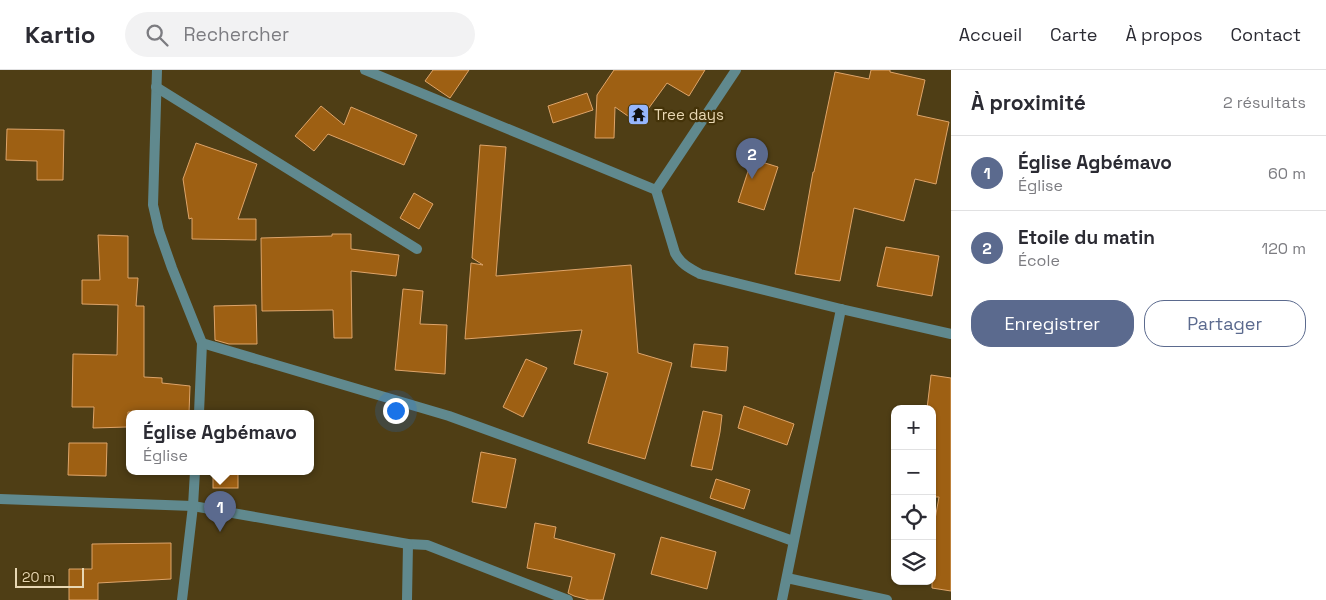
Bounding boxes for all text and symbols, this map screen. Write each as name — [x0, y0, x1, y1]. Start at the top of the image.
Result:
search box — [125, 12, 475, 57]
text: Kartio — [25, 19, 95, 50]
icon: search — [143, 21, 171, 49]
text: Rechercher — [183, 22, 289, 47]
text: Accueil — [959, 23, 1022, 46]
text: Carte — [1050, 23, 1097, 46]
text: À propos — [1125, 23, 1203, 46]
text: Contact — [1231, 23, 1301, 46]
text: À proximité — [971, 89, 1086, 116]
text: 2 résultats — [1223, 92, 1306, 113]
temple icon: Tree days — [626, 103, 650, 127]
place label: Tree days — [654, 105, 724, 124]
pin: 2 — [736, 138, 768, 179]
text: Église Agbémavo — [1018, 150, 1172, 175]
text: 1 — [983, 163, 991, 184]
text: 60 m — [1268, 163, 1306, 184]
text: Église — [1018, 175, 1063, 196]
text: Etoile du matin — [1018, 225, 1155, 250]
text: 2 — [982, 238, 992, 259]
text: 120 m — [1262, 238, 1306, 259]
text: École — [1018, 250, 1060, 271]
button: Enregistrer — [971, 300, 1134, 347]
button: Partager — [1144, 300, 1306, 347]
your location — [383, 398, 409, 424]
map controls — [891, 405, 936, 585]
button: + — [891, 405, 936, 450]
popup — [126, 410, 314, 475]
text: Église Agbémavo — [143, 420, 297, 445]
text: Église — [143, 445, 188, 466]
button: − — [891, 450, 936, 495]
pin: 1 — [204, 491, 236, 532]
button: locate — [891, 495, 936, 540]
button: layers — [891, 540, 936, 585]
scale bar — [15, 565, 84, 588]
text: 20 m — [22, 568, 55, 586]

